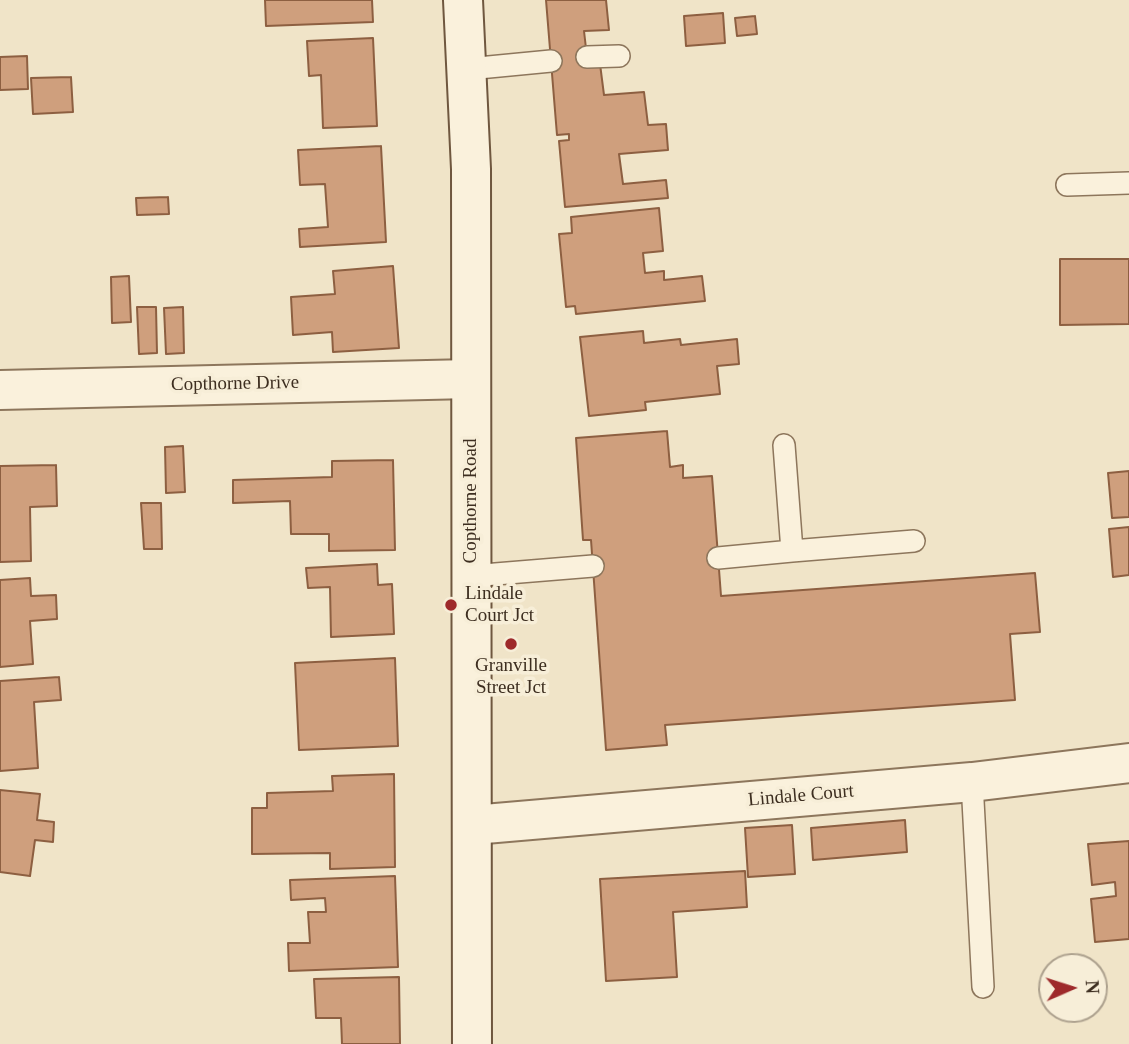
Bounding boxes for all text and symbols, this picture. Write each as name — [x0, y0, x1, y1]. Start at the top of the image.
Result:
street label: Copthorne Drive — [171, 371, 299, 397]
street label: Copthorne Road — [460, 438, 482, 564]
place label: Lindale Court Jct — [465, 583, 534, 627]
marker: Lindale Court Jct — [443, 597, 459, 613]
marker: Granville Street Jct — [503, 636, 519, 652]
place label: Granville Street Jct — [475, 655, 547, 699]
street label: Lindale Court — [747, 780, 855, 812]
north arrow — [1038, 953, 1108, 1023]
text: N — [1082, 980, 1103, 994]

